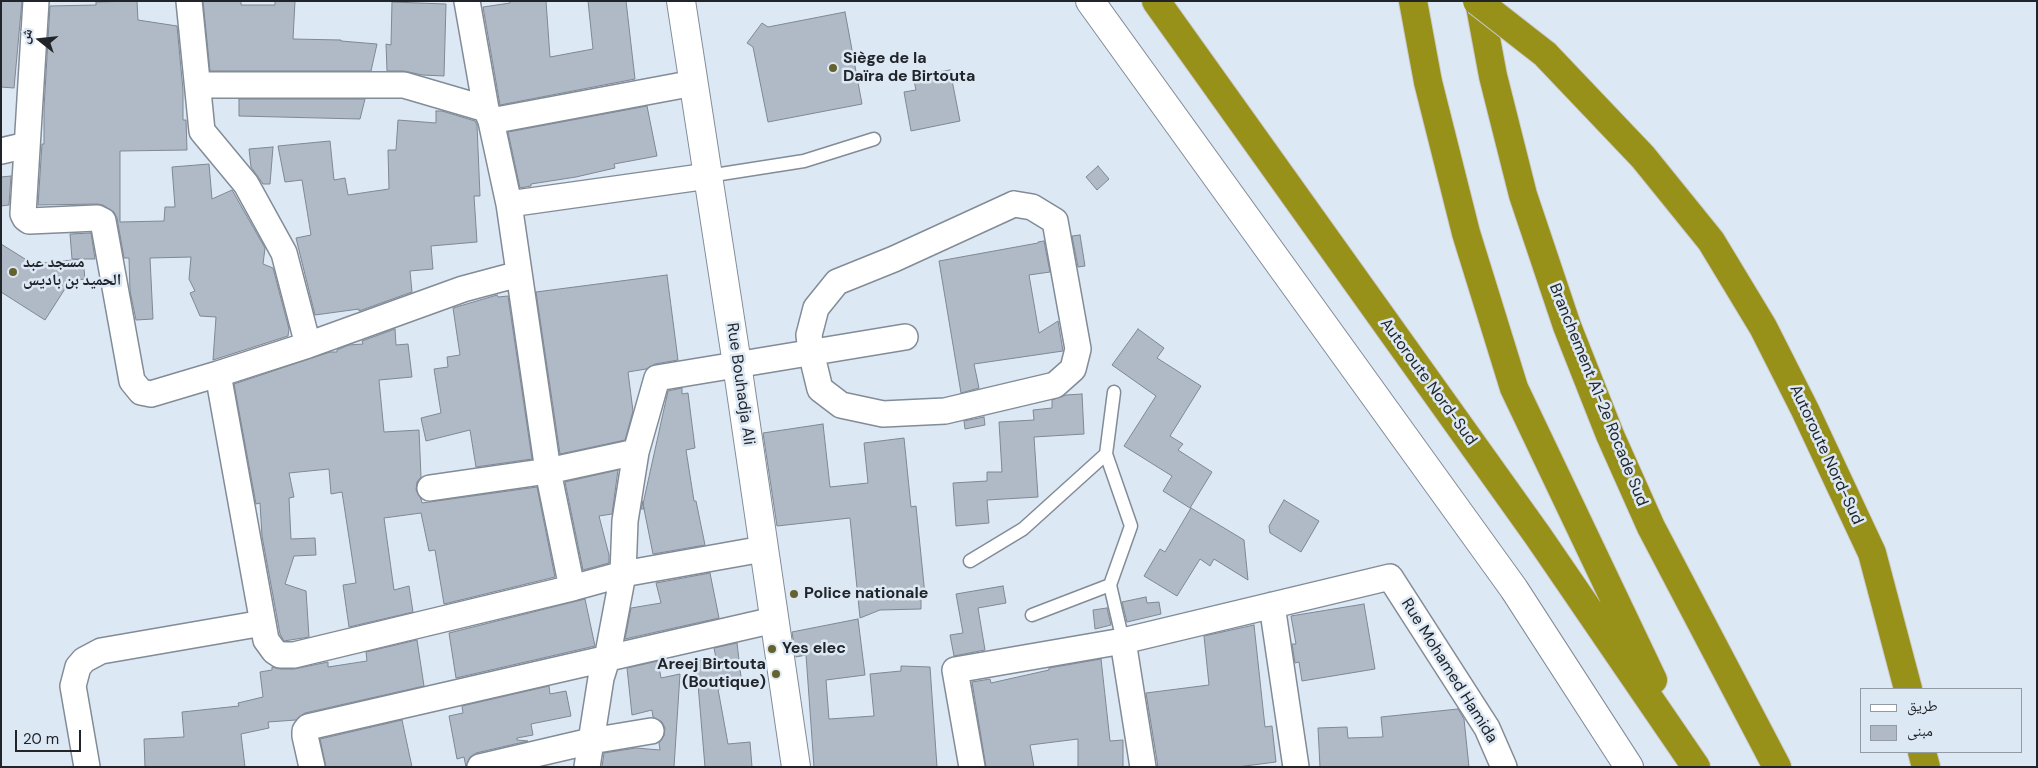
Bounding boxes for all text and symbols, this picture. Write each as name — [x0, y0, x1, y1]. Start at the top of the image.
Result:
north arrow — [15, 15, 65, 65]
text: ش — [15, 26, 36, 45]
place label: Siège de la Daïra de Birtouta — [843, 49, 975, 87]
marker: Siège de la Daïra de Birtouta — [827, 62, 839, 74]
place label: مسجد عبد الحميد بن باديس — [23, 253, 121, 291]
marker: مسجد عبد الحميد بن باديس — [7, 266, 19, 278]
street label: Branchement A1-2e Rocade Sud — [1544, 281, 1652, 509]
street label: Autoroute Nord-Sud — [1376, 315, 1480, 449]
street label: Rue Bouhadja Ali — [722, 322, 758, 446]
street label: Autoroute Nord-Sud — [1785, 382, 1867, 528]
place label: Police nationale — [804, 584, 928, 604]
marker: Police nationale — [788, 588, 800, 600]
street label: Rue Mohamed Hamida — [1397, 595, 1501, 747]
place label: Yes elec — [782, 639, 846, 659]
marker: Yes elec — [766, 643, 778, 655]
place label: Areej Birtouta (Boutique) — [657, 655, 766, 693]
marker: Areej Birtouta (Boutique) — [770, 668, 782, 680]
legend — [1860, 688, 2023, 753]
text: طريق — [1907, 696, 1938, 716]
scale bar — [18, 720, 84, 752]
text: مبنى — [1907, 721, 1933, 741]
text: 20 m — [23, 729, 59, 749]

